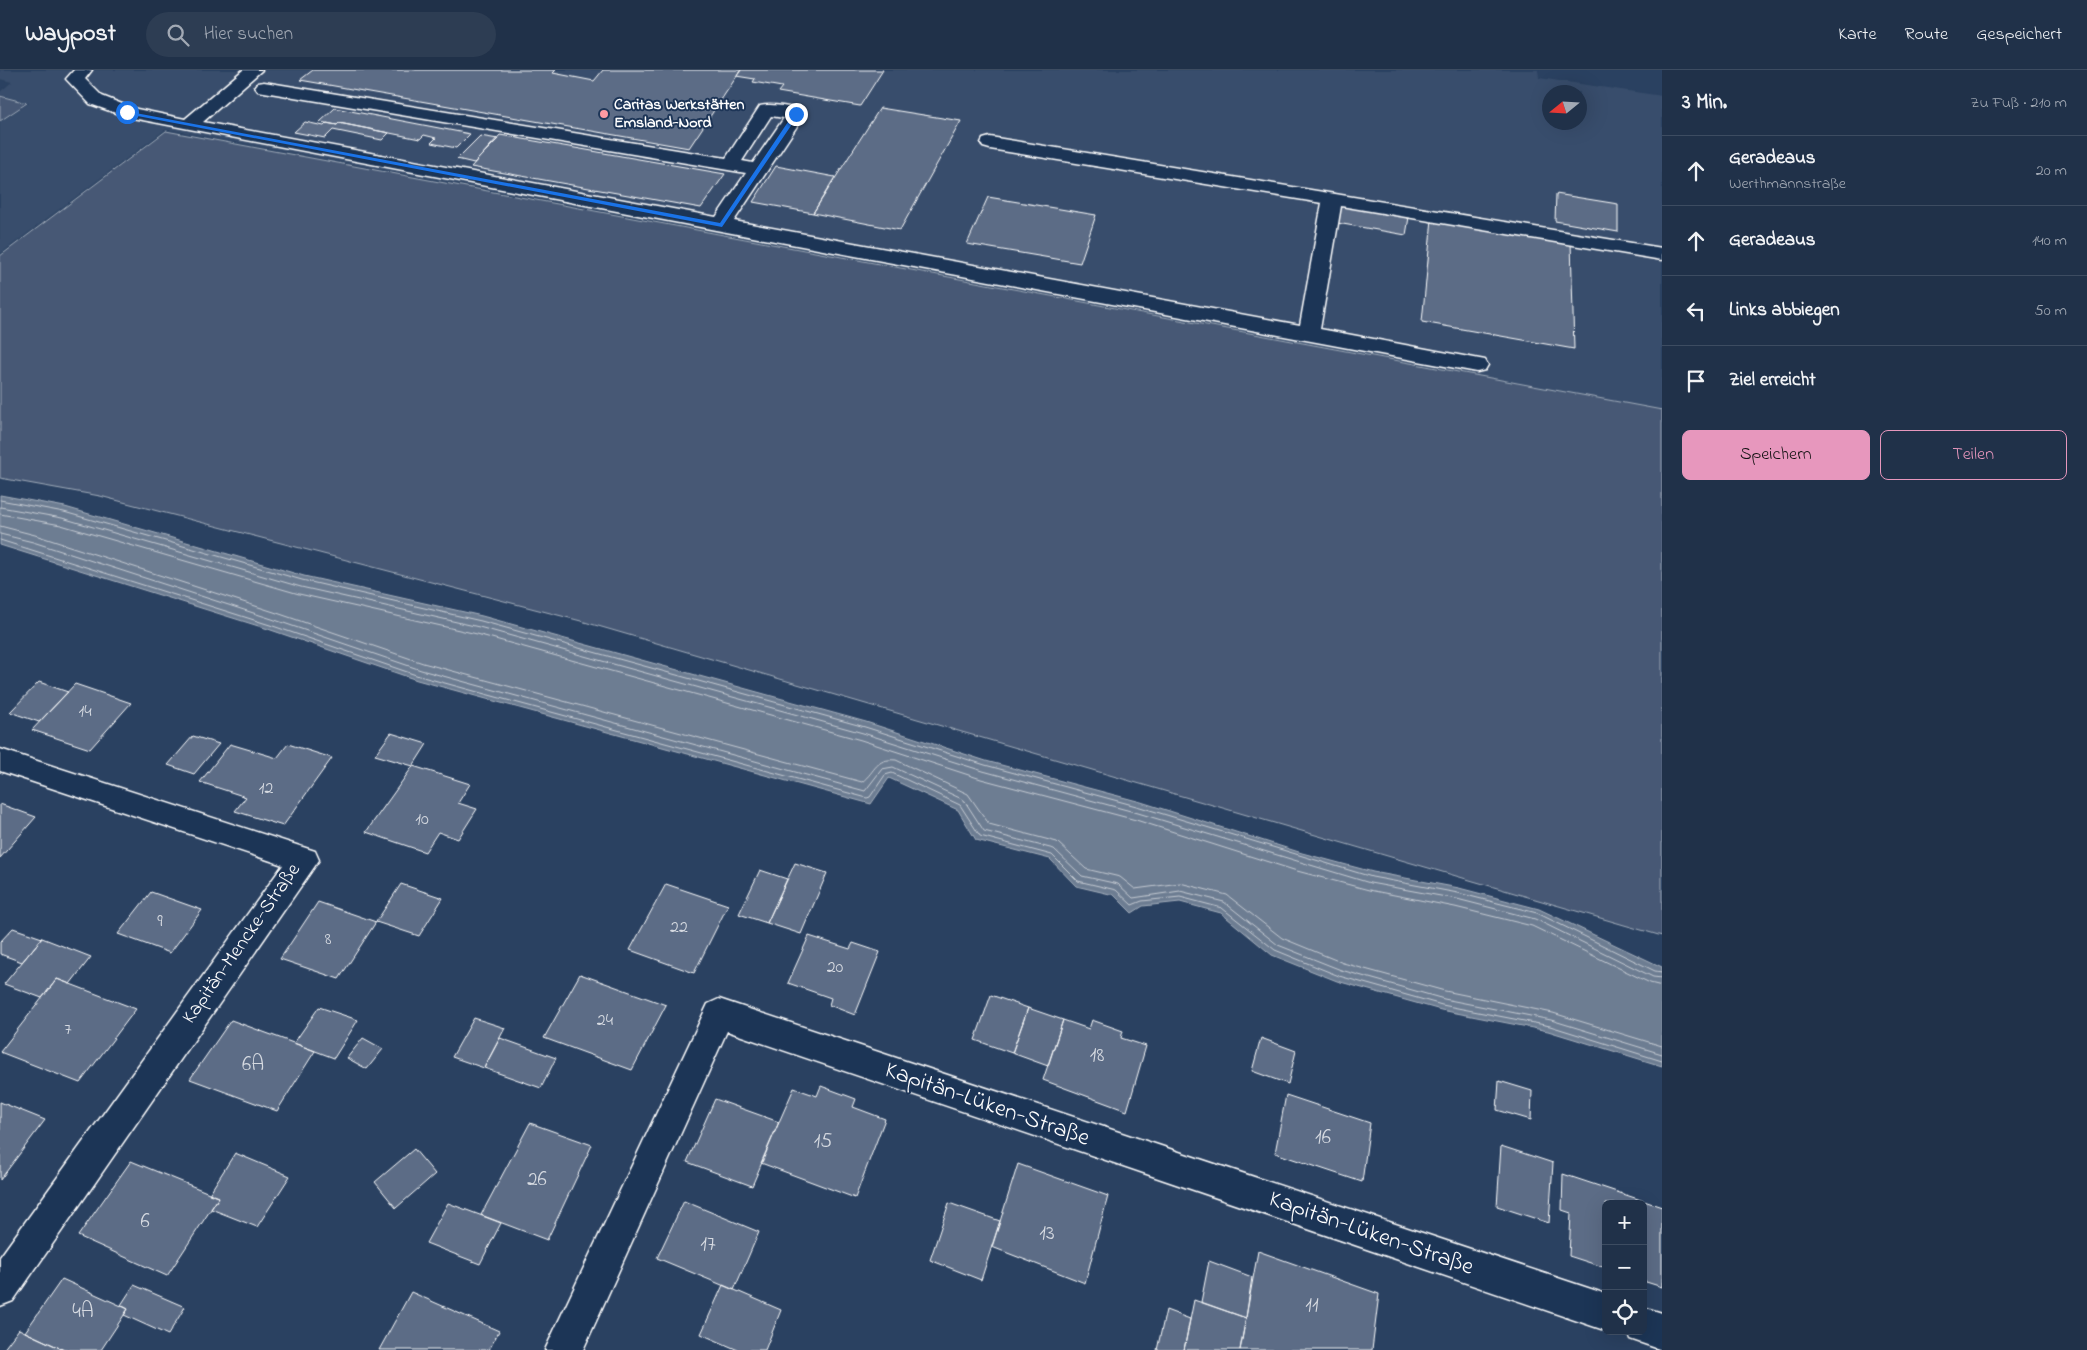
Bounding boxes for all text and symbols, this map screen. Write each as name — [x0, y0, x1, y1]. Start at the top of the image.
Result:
search box — [146, 12, 496, 57]
text: Waypost — [25, 17, 116, 52]
icon: search — [164, 21, 192, 49]
text: Hier suchen — [204, 21, 293, 48]
text: Karte — [1838, 22, 1876, 48]
text: Route — [1904, 22, 1948, 48]
text: Gespeichert — [1976, 22, 2062, 48]
north arrow — [1542, 85, 1587, 130]
text: 3 Min. — [1682, 88, 1727, 118]
text: Zu Fuß · 210 m — [1970, 91, 2067, 115]
place label: Caritas Werkstätten Emsland-Nord — [614, 93, 744, 135]
route start — [116, 101, 139, 124]
route end — [785, 103, 808, 126]
marker: Caritas Werkstätten Emsland-Nord — [598, 108, 610, 120]
text: Geradeaus — [1729, 145, 1816, 172]
icon: ahead — [1682, 157, 1710, 185]
text: 20 m — [2036, 159, 2067, 183]
text: Werthmannstraße — [1729, 172, 1846, 196]
icon: ahead — [1682, 227, 1710, 255]
text: Geradeaus — [1729, 227, 1816, 254]
text: 140 m — [2032, 229, 2067, 253]
icon: left — [1682, 297, 1710, 325]
text: Links abbiegen — [1729, 297, 1840, 324]
text: 50 m — [2035, 299, 2067, 323]
icon: arrive — [1682, 367, 1710, 395]
text: Ziel erreicht — [1729, 367, 1816, 394]
button: Speichern — [1682, 430, 1870, 480]
button: Teilen — [1880, 430, 2067, 480]
house number: 14 — [78, 699, 92, 725]
house number: 12 — [259, 776, 273, 802]
house number: 10 — [415, 807, 429, 833]
street label: Kapitän-Mencke-Straße — [176, 858, 308, 1030]
house number: 9 — [157, 909, 163, 935]
house number: 22 — [670, 915, 688, 941]
house number: 8 — [325, 927, 332, 953]
house number: 20 — [827, 955, 844, 981]
house number: 24 — [597, 1008, 614, 1034]
house number: 7 — [64, 1017, 72, 1043]
house number: 18 — [1090, 1041, 1104, 1071]
house number: 6A — [242, 1050, 264, 1080]
street label: Kapitän-Lüken-Straße — [880, 1053, 1094, 1157]
house number: 16 — [1315, 1123, 1331, 1153]
house number: 15 — [814, 1127, 832, 1157]
house number: 26 — [527, 1165, 547, 1195]
street label: Kapitän-Lüken-Straße — [1264, 1182, 1478, 1286]
map controls — [1602, 1200, 1647, 1335]
button: + — [1602, 1200, 1647, 1245]
house number: 6 — [140, 1207, 150, 1237]
house number: 13 — [1039, 1219, 1055, 1249]
house number: 17 — [700, 1230, 716, 1260]
button: − — [1602, 1245, 1647, 1290]
button: locate — [1602, 1290, 1647, 1335]
house number: 11 — [1305, 1291, 1319, 1321]
house number: 4A — [72, 1297, 94, 1327]

